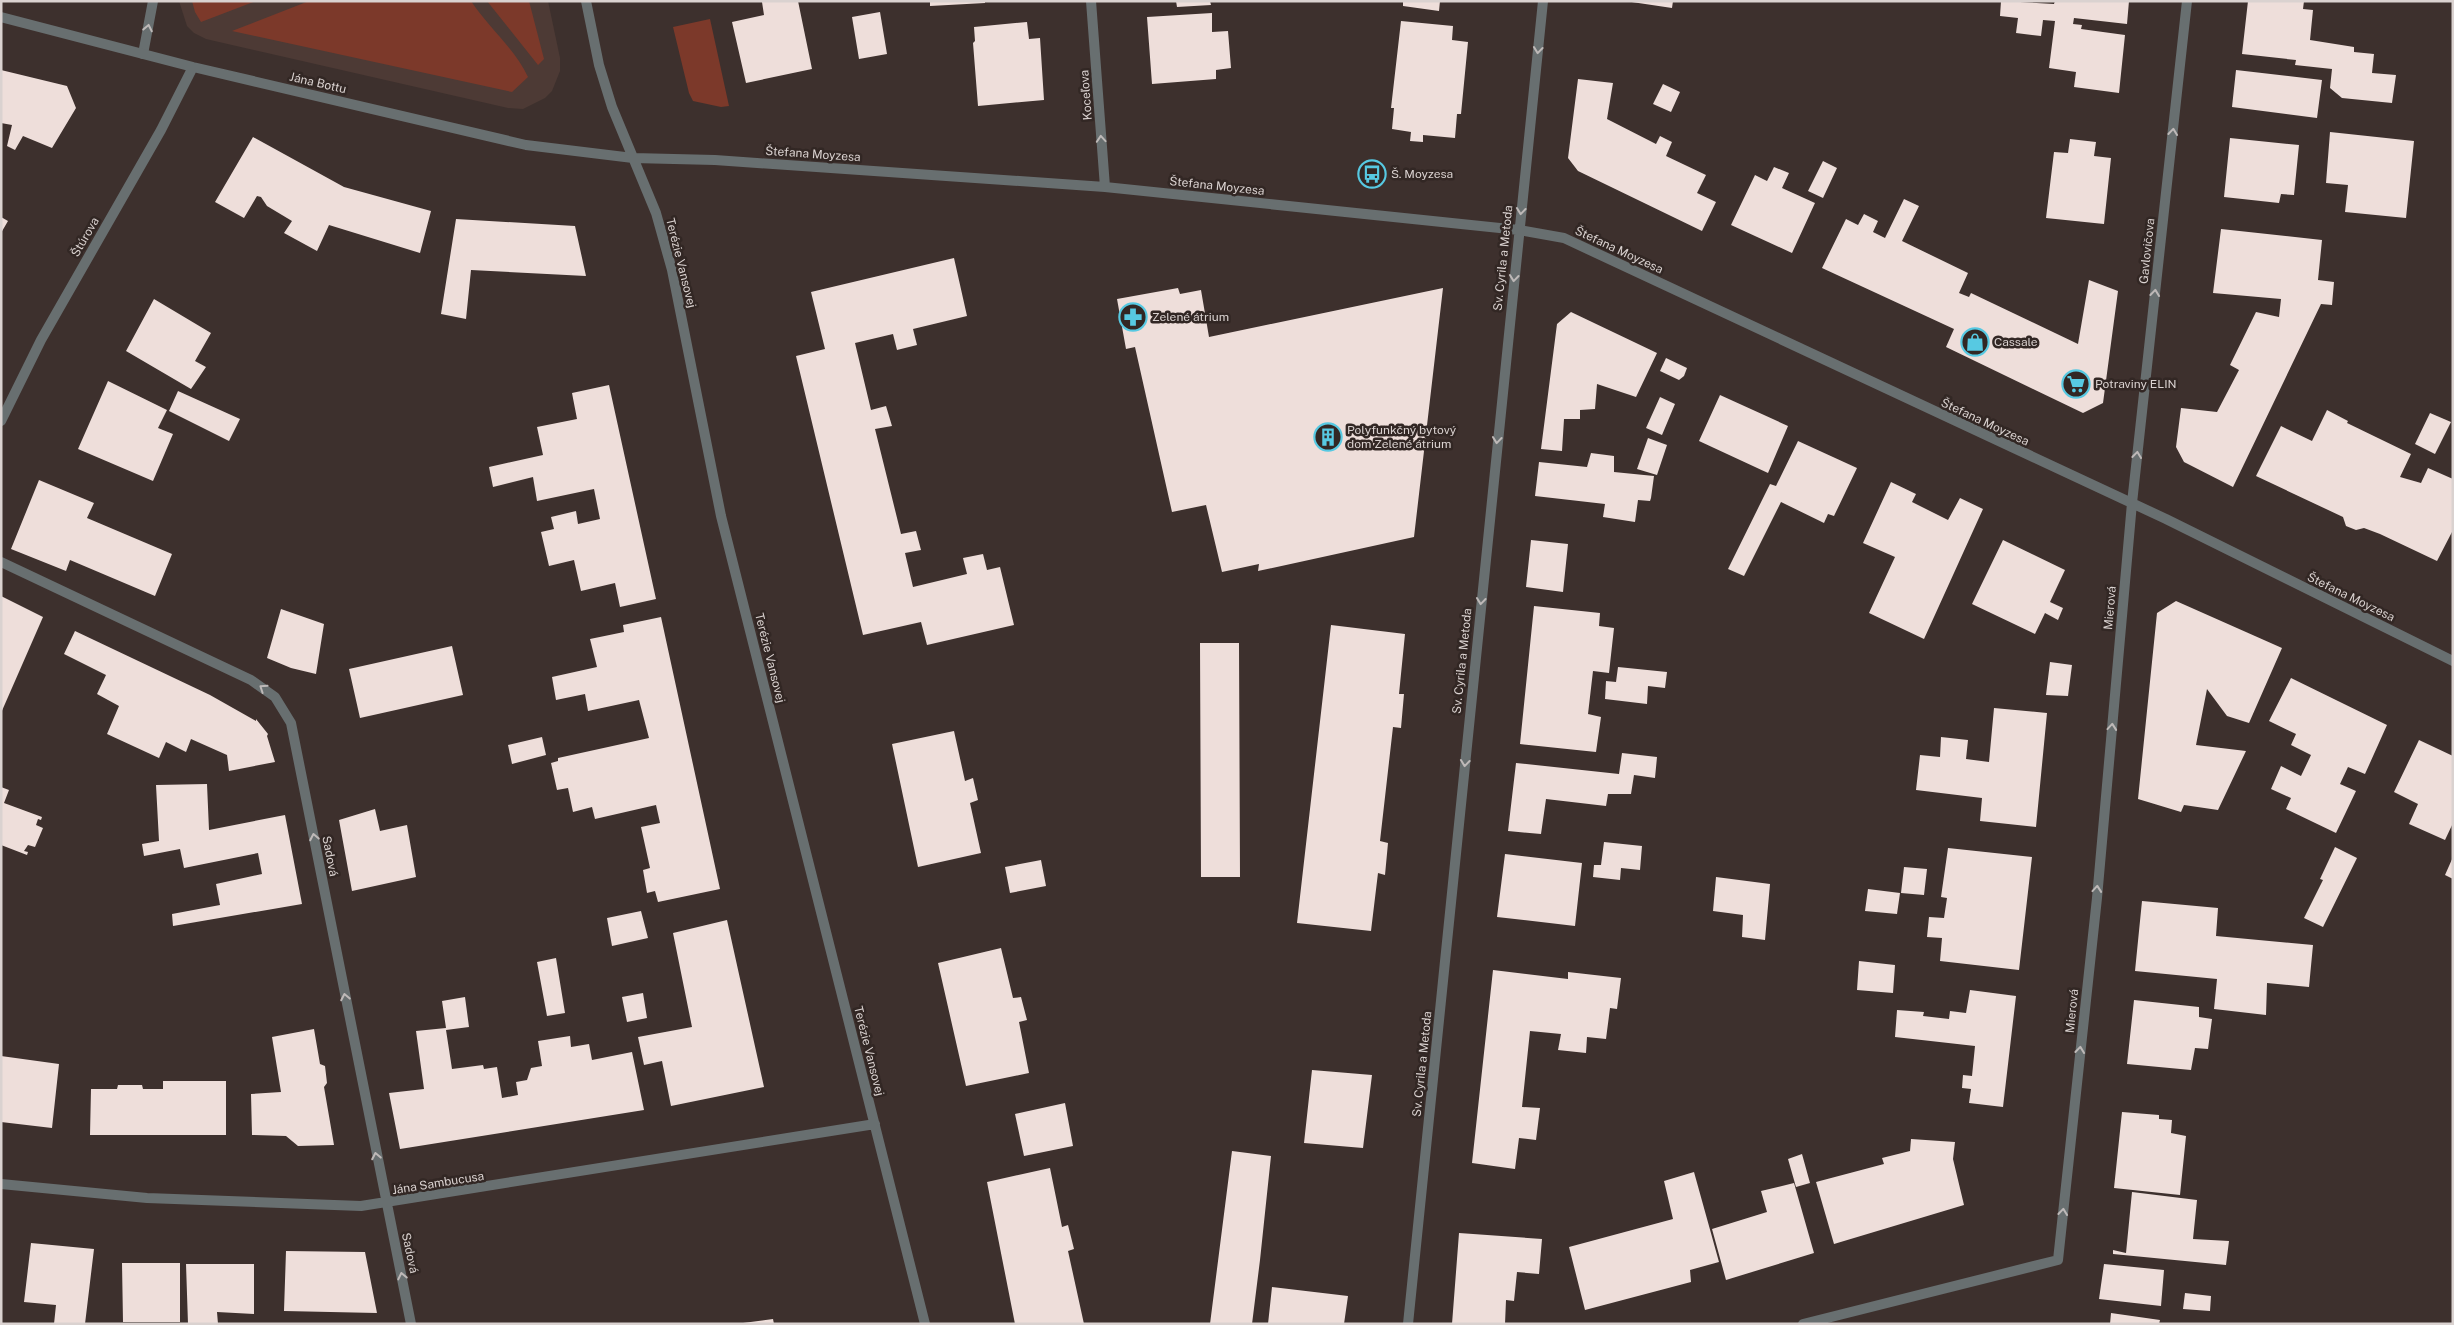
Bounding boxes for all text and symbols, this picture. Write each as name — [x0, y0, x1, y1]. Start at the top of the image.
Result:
one-way arrow — [142, 23, 153, 32]
one-way arrow — [1533, 46, 1544, 54]
street label: Koceľova — [1077, 69, 1095, 121]
street label: Jána Bottu — [288, 70, 348, 96]
one-way arrow — [2167, 127, 2178, 135]
one-way arrow — [1096, 134, 1107, 142]
street label: Štefana Moyzesa — [765, 144, 861, 164]
bus stop icon: Š. Moyzesa — [1357, 159, 1387, 189]
place label: Š. Moyzesa — [1391, 167, 1453, 181]
street label: Štefana Moyzesa — [1169, 174, 1265, 198]
street label: Sv. Cyrila a Metoda — [1490, 204, 1516, 312]
one-way arrow — [1516, 208, 1527, 216]
street label: Štúrova — [68, 215, 102, 259]
street label: Terézie Vansovej — [663, 217, 699, 309]
street label: Gavlovičova — [2137, 217, 2157, 285]
street label: Štefana Moyzesa — [1573, 223, 1665, 277]
one-way arrow — [1509, 274, 1520, 282]
one-way arrow — [2149, 289, 2160, 297]
pharmacy icon: Zelené átrium — [1118, 302, 1148, 332]
place label: Zelené átrium — [1152, 310, 1229, 324]
shop icon: Cassale — [1960, 327, 1990, 357]
place label: Cassale — [1994, 335, 2038, 349]
supermarket icon: Potraviny ELIN — [2061, 369, 2091, 399]
place label: Potraviny ELIN — [2095, 377, 2177, 391]
street label: Štefana Moyzesa — [1939, 395, 2031, 449]
building icon: Polyfunkčný bytový dom Zelené átrium — [1313, 422, 1343, 452]
place label: Polyfunkčný bytový dom Zelené átrium — [1347, 423, 1457, 451]
one-way arrow — [1492, 436, 1503, 444]
one-way arrow — [2131, 450, 2142, 458]
street label: Štefana Moyzesa — [2305, 570, 2397, 624]
street label: Mierová — [2101, 585, 2119, 631]
one-way arrow — [1476, 598, 1487, 606]
street label: Sv. Cyrila a Metoda — [1449, 607, 1475, 715]
street label: Terézie Vansovej — [752, 612, 788, 704]
one-way arrow — [259, 685, 268, 694]
one-way arrow — [2106, 722, 2117, 730]
one-way arrow — [1459, 759, 1470, 767]
one-way arrow — [309, 833, 319, 842]
street label: Sadová — [319, 835, 341, 877]
one-way arrow — [2092, 884, 2103, 892]
street label: Mierová — [2063, 988, 2081, 1034]
one-way arrow — [340, 992, 351, 1001]
street label: Terézie Vansovej — [851, 1005, 887, 1097]
street label: Sv. Cyrila a Metoda — [1409, 1010, 1435, 1118]
one-way arrow — [2074, 1046, 2085, 1054]
one-way arrow — [371, 1152, 382, 1160]
street label: Jána Sambucusa — [391, 1169, 485, 1197]
one-way arrow — [2057, 1207, 2068, 1215]
street label: Sadová — [399, 1231, 421, 1275]
one-way arrow — [398, 1271, 408, 1280]

